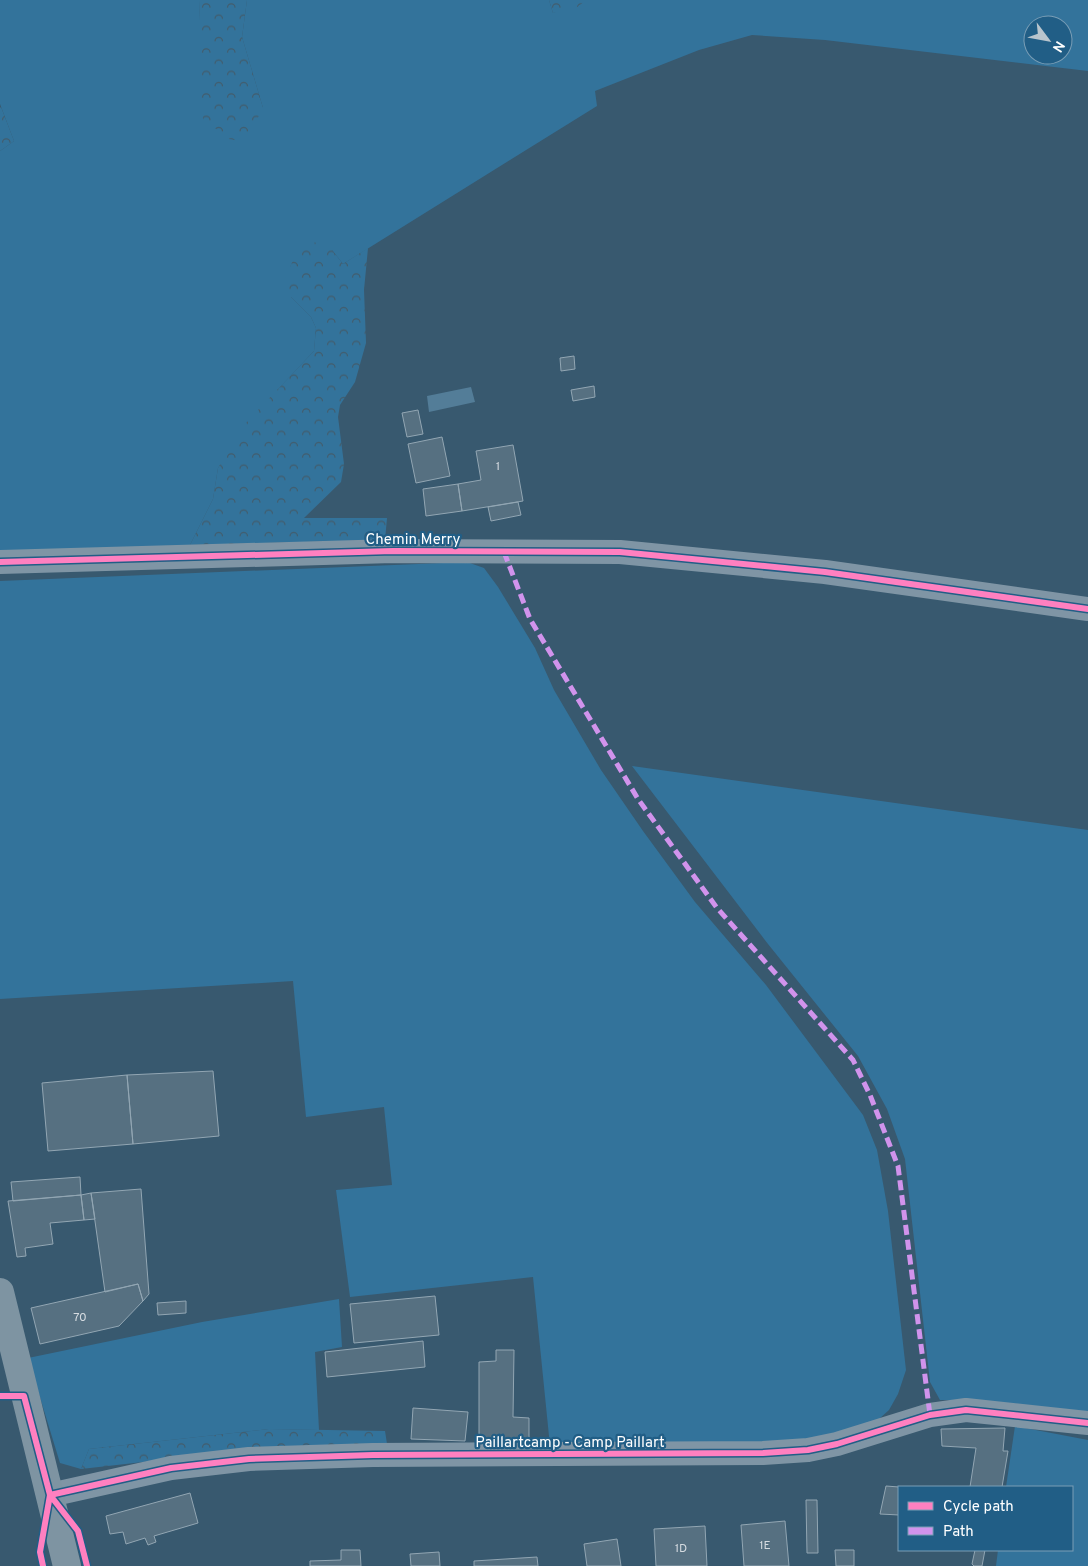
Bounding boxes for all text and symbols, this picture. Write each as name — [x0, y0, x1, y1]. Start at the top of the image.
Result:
north arrow — [1023, 15, 1073, 65]
text: N — [1048, 37, 1068, 55]
house number: 1 — [496, 459, 500, 475]
street label: Chemin Merry — [365, 531, 461, 550]
house number: 70 — [73, 1310, 87, 1326]
street label: Paillartcamp - Camp Paillart — [475, 1434, 665, 1453]
legend — [898, 1486, 1073, 1551]
text: Cycle path — [943, 1498, 1014, 1517]
text: Path — [943, 1523, 974, 1542]
house number: 1E — [759, 1538, 771, 1554]
house number: 1D — [675, 1541, 687, 1557]

